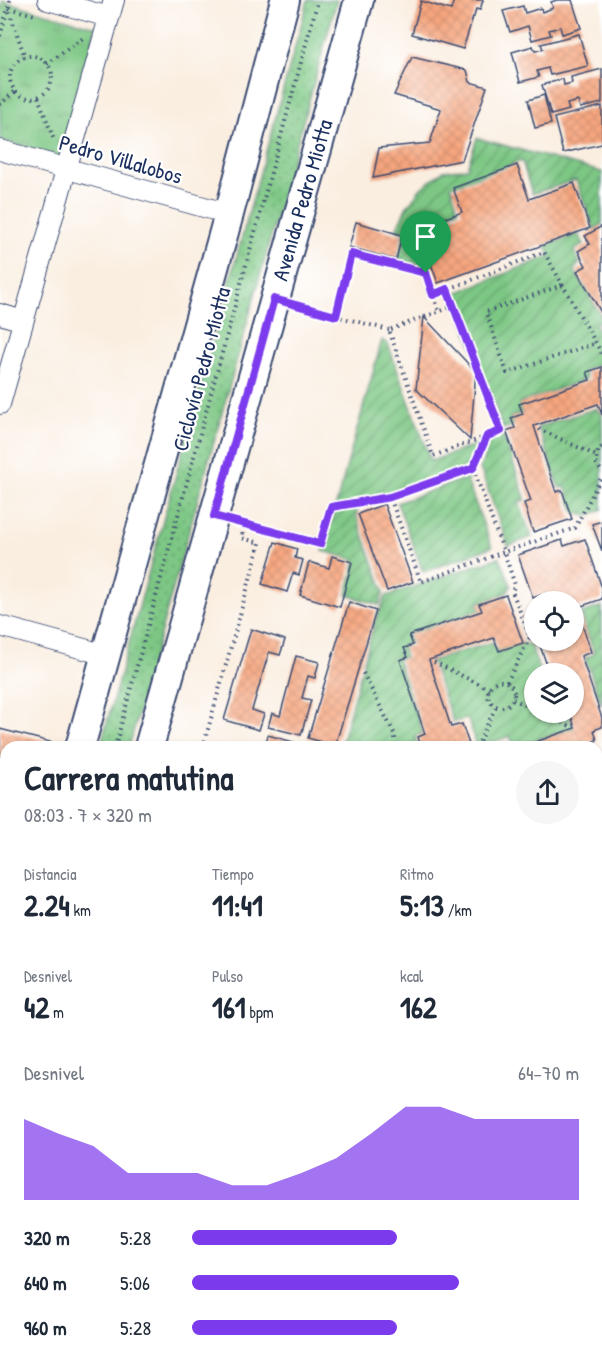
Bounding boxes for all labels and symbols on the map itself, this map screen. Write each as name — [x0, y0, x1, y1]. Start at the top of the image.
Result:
street label: Avenida Pedro Miotta — [265, 116, 339, 284]
street label: Pedro Villalobos — [56, 127, 186, 191]
pin — [400, 211, 451, 273]
street label: Ciclovía Pedro Miotta — [165, 283, 237, 454]

